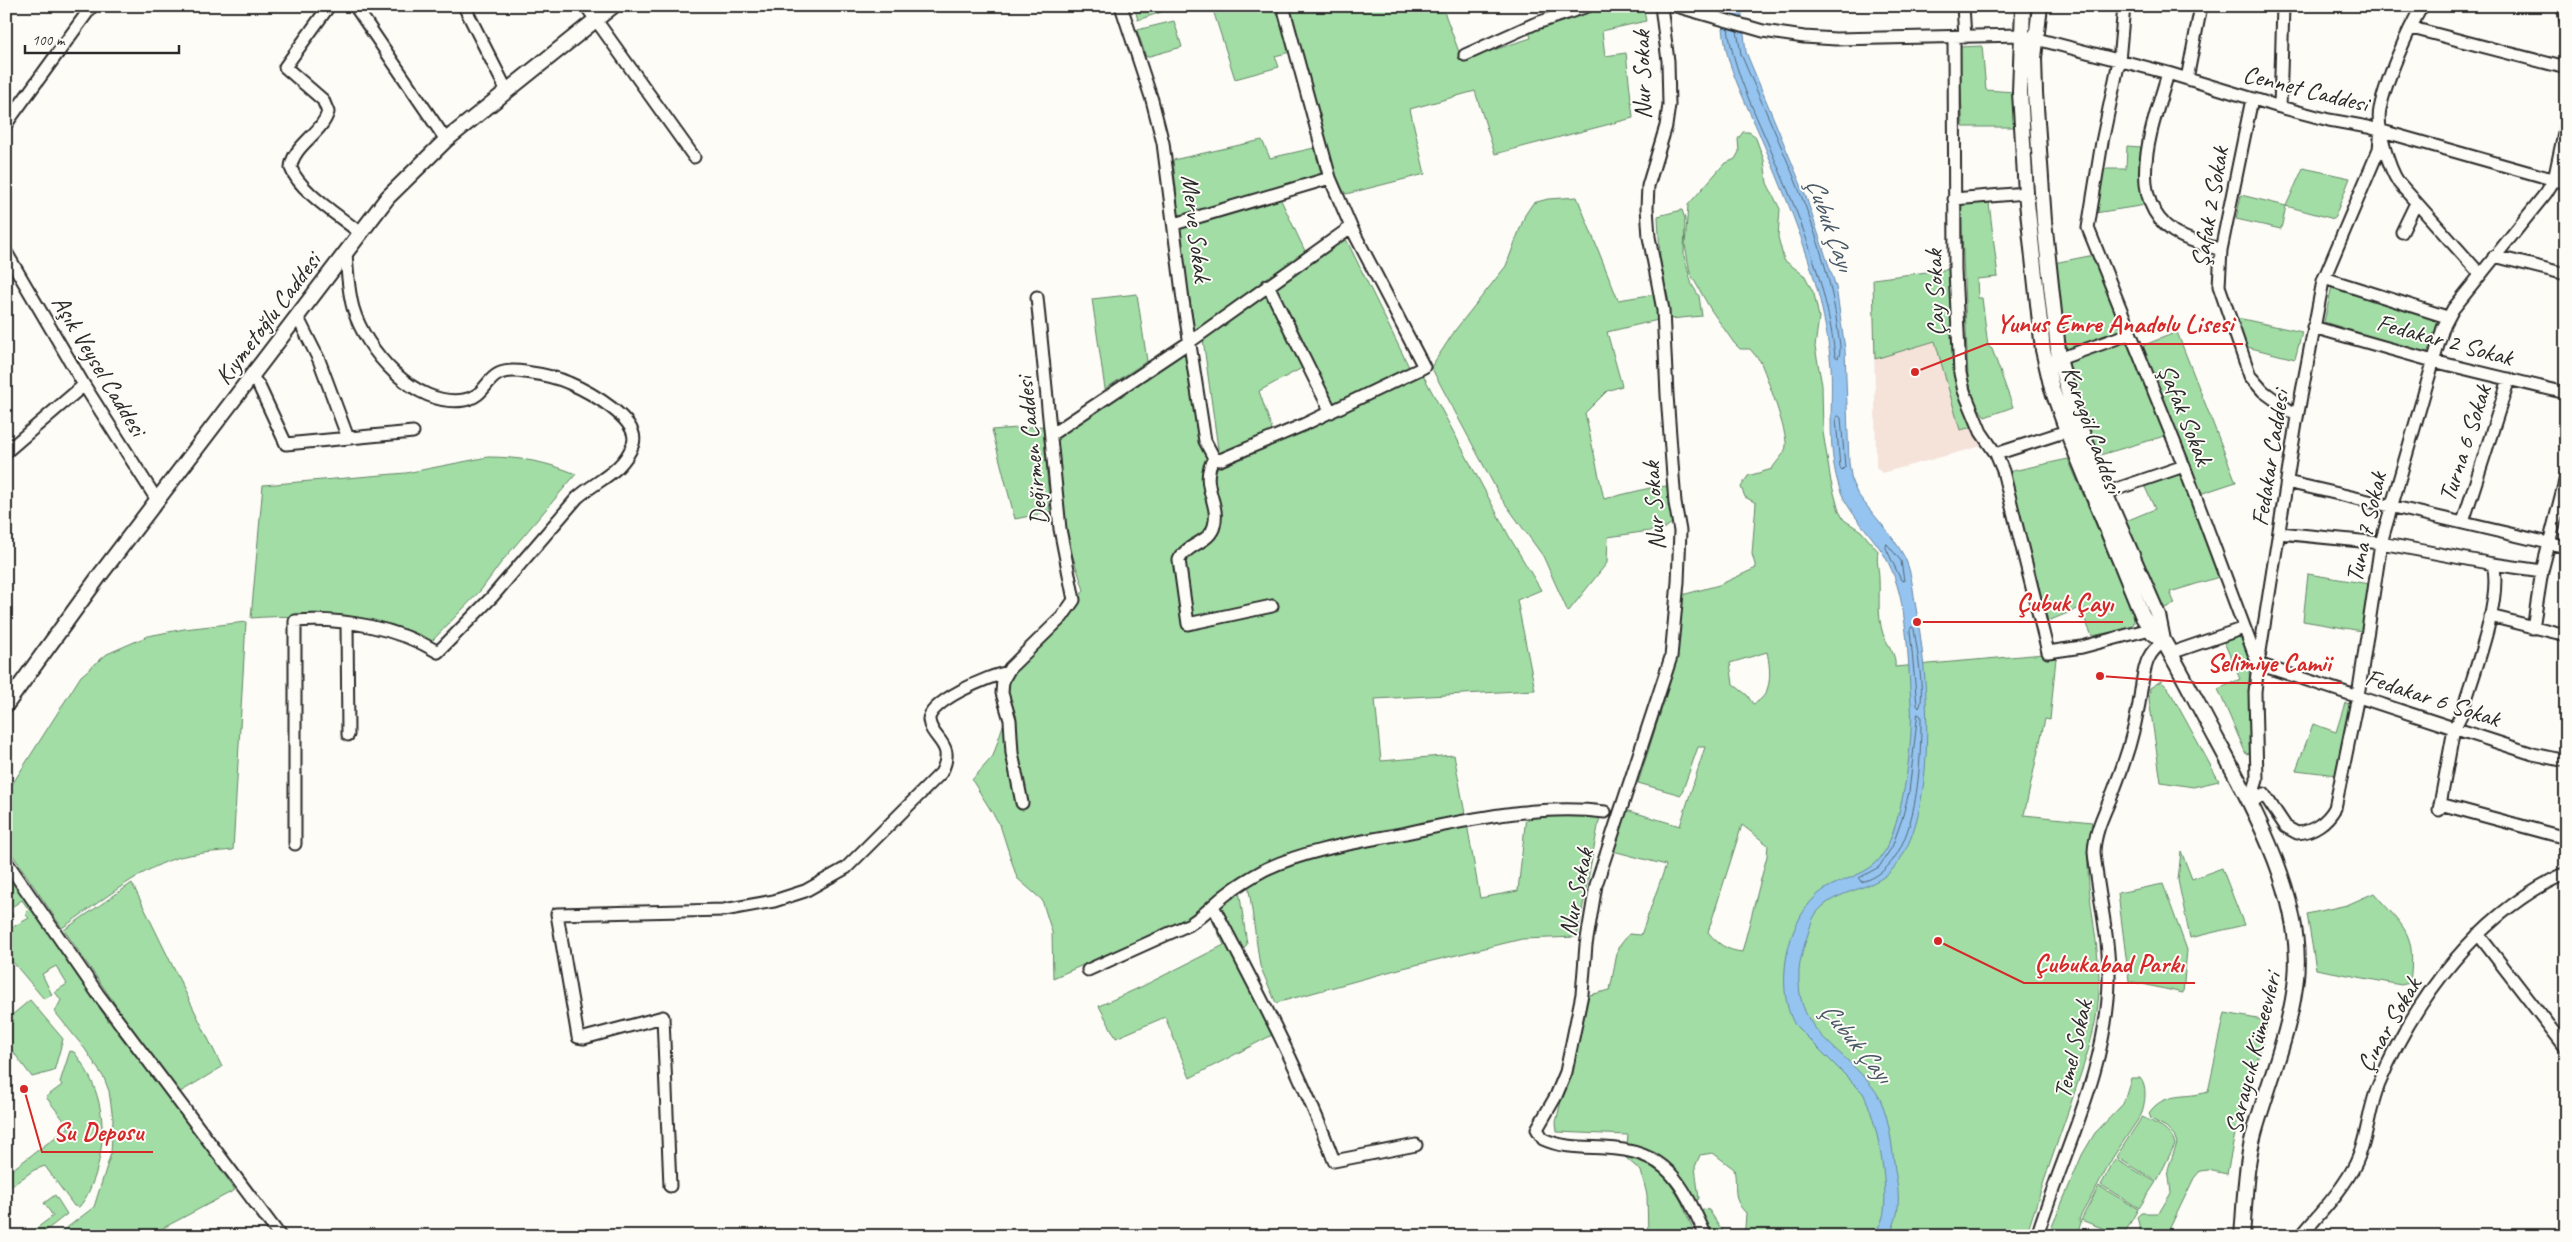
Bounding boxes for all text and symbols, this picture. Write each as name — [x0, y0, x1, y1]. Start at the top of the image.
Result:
scale bar — [25, 22, 179, 54]
street label: Nur Sokak — [1625, 28, 1659, 120]
text: 100 m — [32, 31, 66, 50]
street label: Cennet Caddesi — [2240, 58, 2375, 121]
street label: Şafak 2 Sokak — [2184, 143, 2237, 270]
street label: Merve Sokak — [1174, 173, 1219, 285]
water label: Çubuk Çayı — [1799, 174, 1863, 278]
street label: Kıymetoğlu Caddesi — [208, 243, 330, 391]
street label: Çay Sokak — [1917, 247, 1952, 337]
street label: Aşık Veysel Caddesi — [44, 289, 156, 445]
callout: Yunus Emre Anadolu Lisesi — [1987, 303, 2243, 344]
street label: Fedakar 2 Sokak — [2373, 306, 2518, 374]
text: Yunus Emre Anadolu Lisesi — [1997, 307, 2237, 340]
street label: Şafak Sokak — [2150, 359, 2220, 471]
street label: Karagöl Caddesi — [2054, 361, 2131, 500]
street label: Değirmen Caddesi — [1008, 372, 1056, 527]
street label: Turna 6 Sokak — [2431, 379, 2499, 506]
street label: Fedakar Caddesi — [2243, 385, 2297, 528]
street label: Nur Sokak — [1635, 459, 1673, 551]
street label: Tuna 7 Sokak — [2338, 467, 2395, 585]
callout: Çubuk Çayı — [2006, 581, 2123, 622]
text: Çubuk Çayı — [2017, 586, 2115, 619]
callout: Selimiye Camii — [2197, 642, 2342, 683]
text: Selimiye Camii — [2207, 646, 2335, 679]
street label: Fedakar 6 Sokak — [2361, 661, 2506, 735]
street label: Nur Sokak — [1551, 844, 1601, 939]
callout: Çubukabad Parkı — [2024, 942, 2195, 983]
text: Çubukabad Parkı — [2034, 947, 2186, 980]
street label: Saraycık Kümeevleri — [2217, 966, 2289, 1138]
street label: Çınar Sokak — [2349, 970, 2430, 1077]
water label: Çubuk Çayı — [1813, 995, 1902, 1092]
street label: Temel Sokak — [2046, 995, 2100, 1101]
callout: Su Deposu — [42, 1111, 153, 1152]
text: Su Deposu — [53, 1115, 145, 1148]

